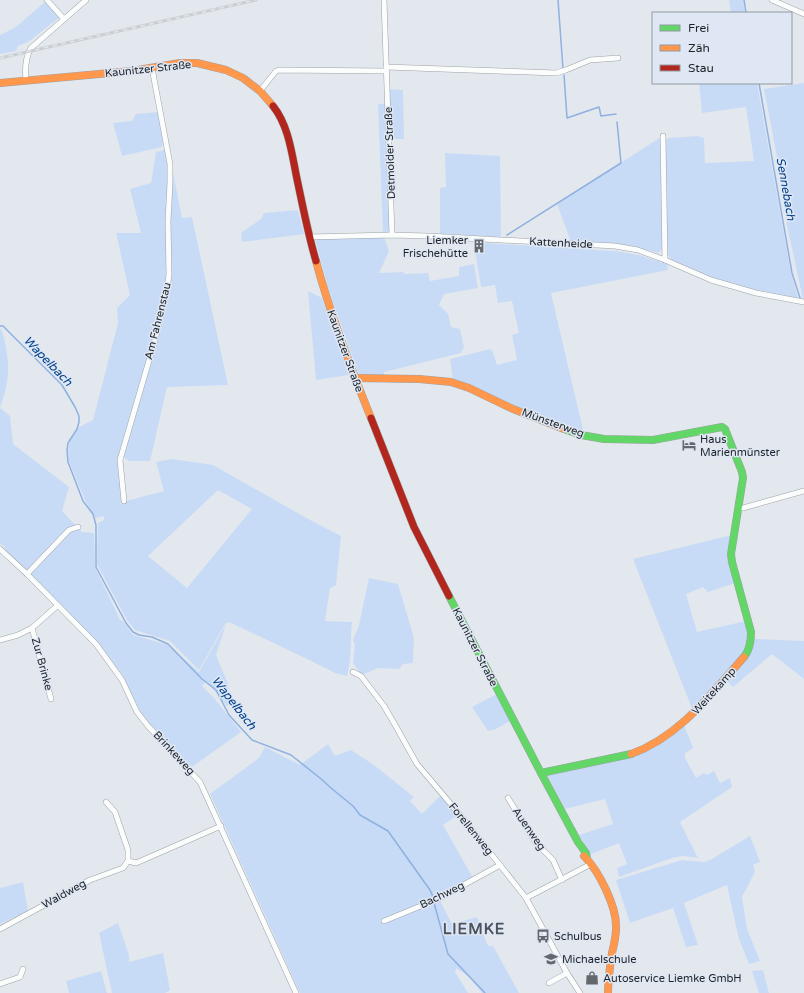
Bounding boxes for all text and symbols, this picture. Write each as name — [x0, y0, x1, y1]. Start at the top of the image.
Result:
legend — [652, 12, 792, 84]
text: Frei — [688, 21, 709, 35]
text: Zäh — [688, 41, 710, 55]
street label: Kaunitzer Straße — [104, 58, 192, 80]
text: Stau — [688, 61, 714, 75]
street label: Detmolder Straße — [382, 107, 398, 199]
water label: Sennebach — [774, 156, 799, 222]
place label: Liemker Frischehütte — [403, 234, 469, 260]
street label: Kattenheide — [529, 235, 593, 251]
building icon: Liemker Frischehütte — [471, 238, 487, 254]
street label: Am Fahrenstau — [142, 281, 174, 361]
street label: Kaunitzer Straße — [324, 308, 366, 394]
water label: Wapelbach — [21, 333, 76, 389]
street label: Münsterweg — [520, 406, 586, 440]
place label: Haus Marienmünster — [700, 433, 781, 459]
hotel icon: Haus Marienmünster — [681, 437, 697, 453]
street label: Kaunitzer Straße — [450, 605, 500, 689]
street label: Zur Brinke — [29, 636, 55, 692]
street label: Weitekamp — [689, 665, 739, 717]
water label: Wapelbach — [209, 674, 260, 733]
street label: Brinkeweg — [150, 728, 198, 778]
street label: Forellenweg — [446, 800, 496, 858]
street label: Auenweg — [510, 805, 549, 853]
street label: Waldweg — [40, 877, 88, 911]
street label: Bachweg — [418, 879, 467, 911]
district label: LIEMKE — [443, 920, 505, 938]
bus stop icon: Schulbus — [535, 928, 551, 944]
place label: Schulbus — [554, 930, 602, 943]
school or university icon: Michaelschule — [543, 951, 559, 967]
place label: Michaelschule — [562, 953, 636, 966]
shop icon: Autoservice Liemke GmbH — [584, 970, 600, 986]
place label: Autoservice Liemke GmbH — [603, 972, 742, 985]

